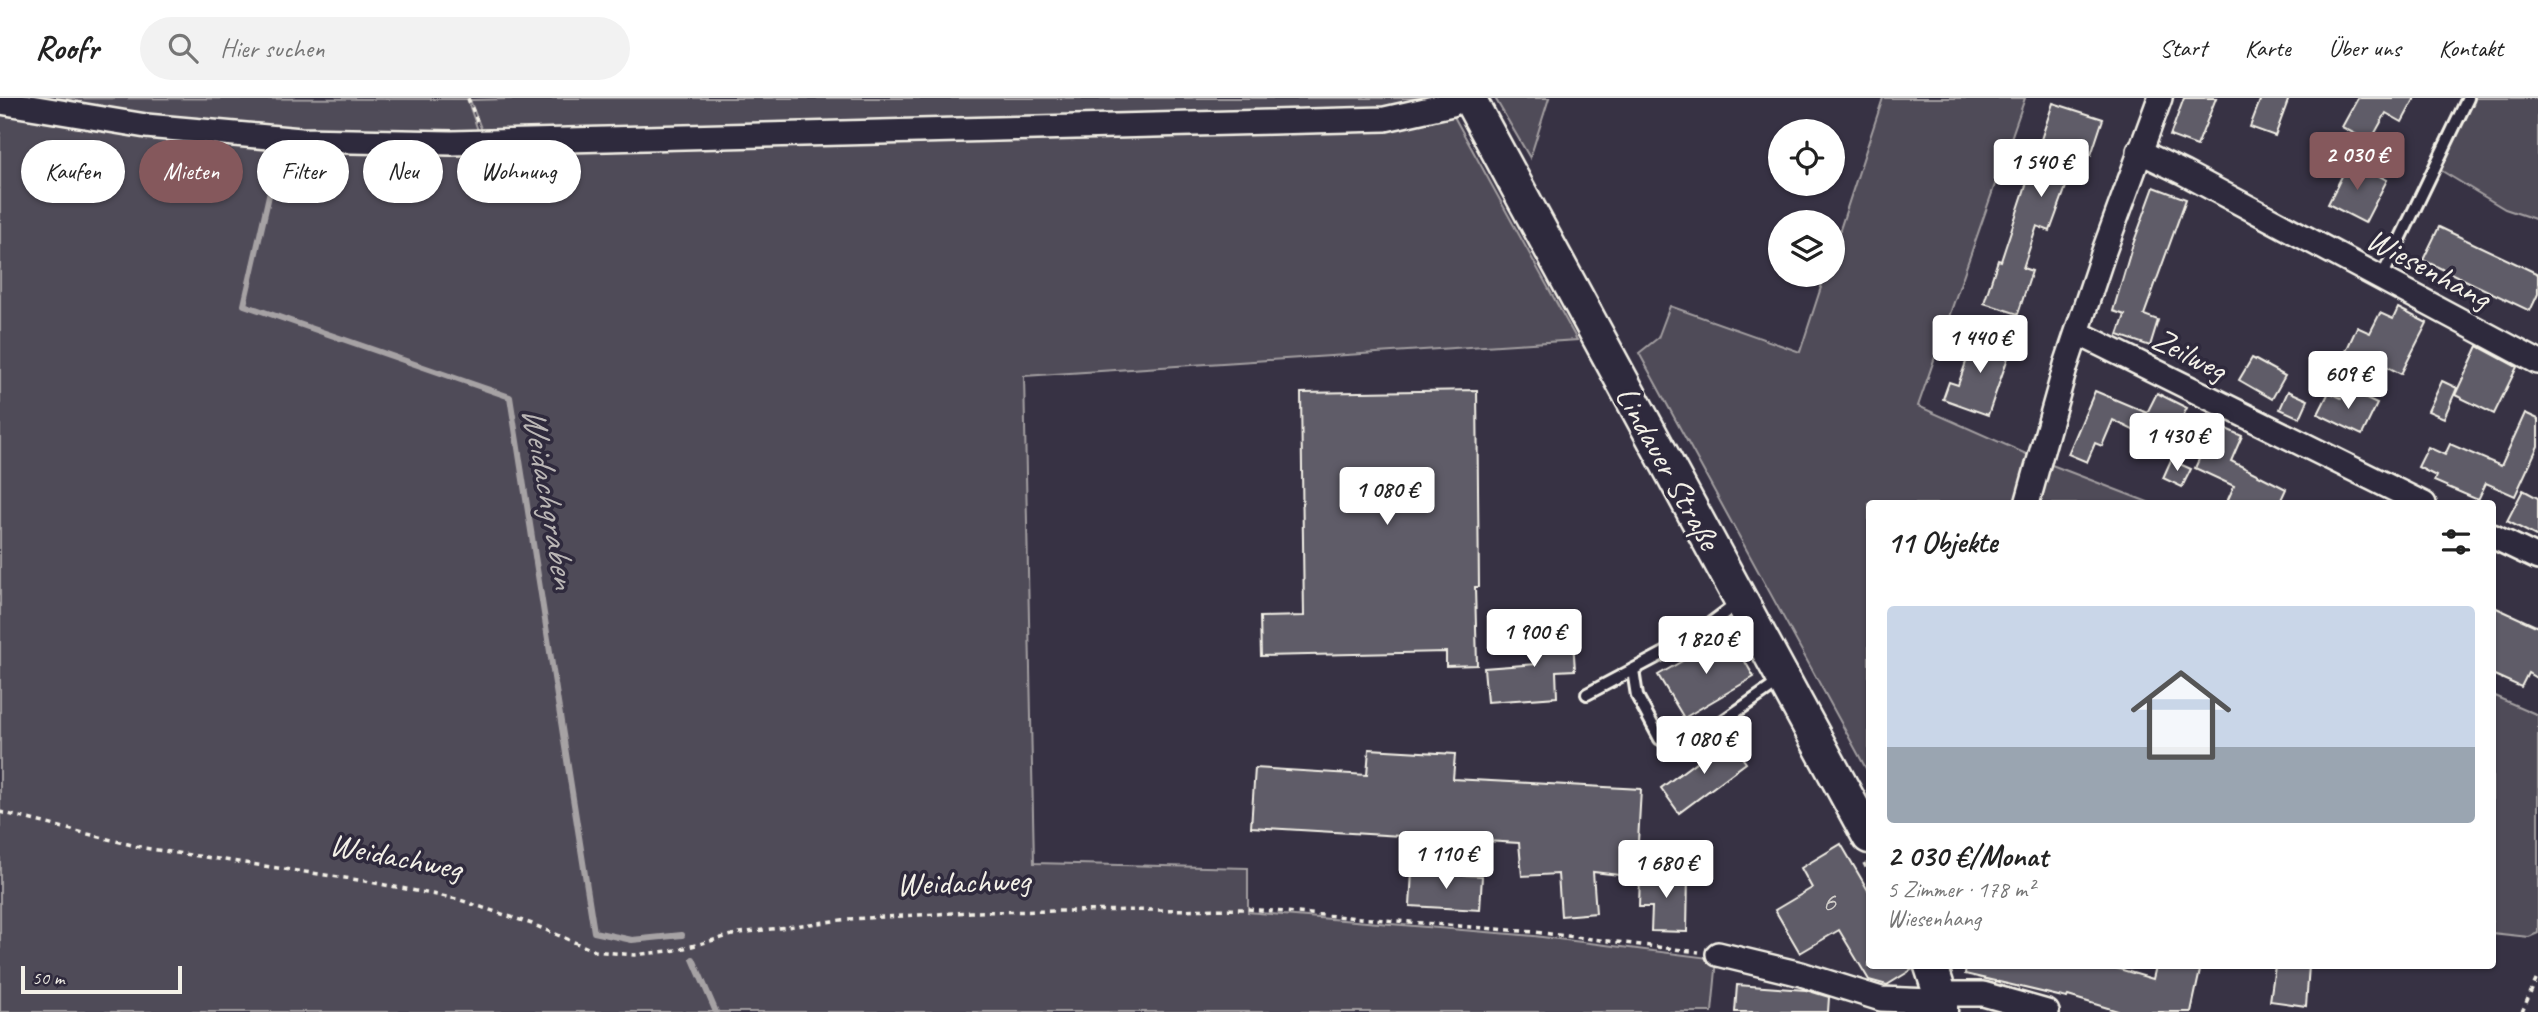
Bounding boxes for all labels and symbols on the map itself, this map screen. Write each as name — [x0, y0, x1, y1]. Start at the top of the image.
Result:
pin: 2 030 € — [2292, 132, 2422, 192]
pin: 1 540 € — [1976, 140, 2106, 199]
street label: Wiesenhang — [2359, 218, 2500, 319]
pin: 1 440 € — [1915, 316, 2045, 375]
street label: Zeilweg — [2145, 317, 2236, 391]
pin: 609 € — [2299, 352, 2397, 411]
street label: Lindauer Straße — [1606, 378, 1731, 559]
water label: Weidachgraben — [512, 403, 588, 593]
pin: 1 430 € — [2112, 414, 2242, 473]
pin: 1 080 € — [1322, 468, 1452, 527]
pin: 1 900 € — [1469, 610, 1599, 669]
pin: 1 820 € — [1641, 616, 1771, 676]
pin: 1 080 € — [1639, 716, 1769, 776]
street label: Weidachweg — [326, 823, 468, 890]
pin: 1 110 € — [1381, 832, 1511, 891]
pin: 1 680 € — [1601, 840, 1731, 900]
street label: Weidachweg — [896, 859, 1033, 905]
house number: 6 — [1822, 882, 1837, 920]
scale bar — [21, 963, 182, 995]

